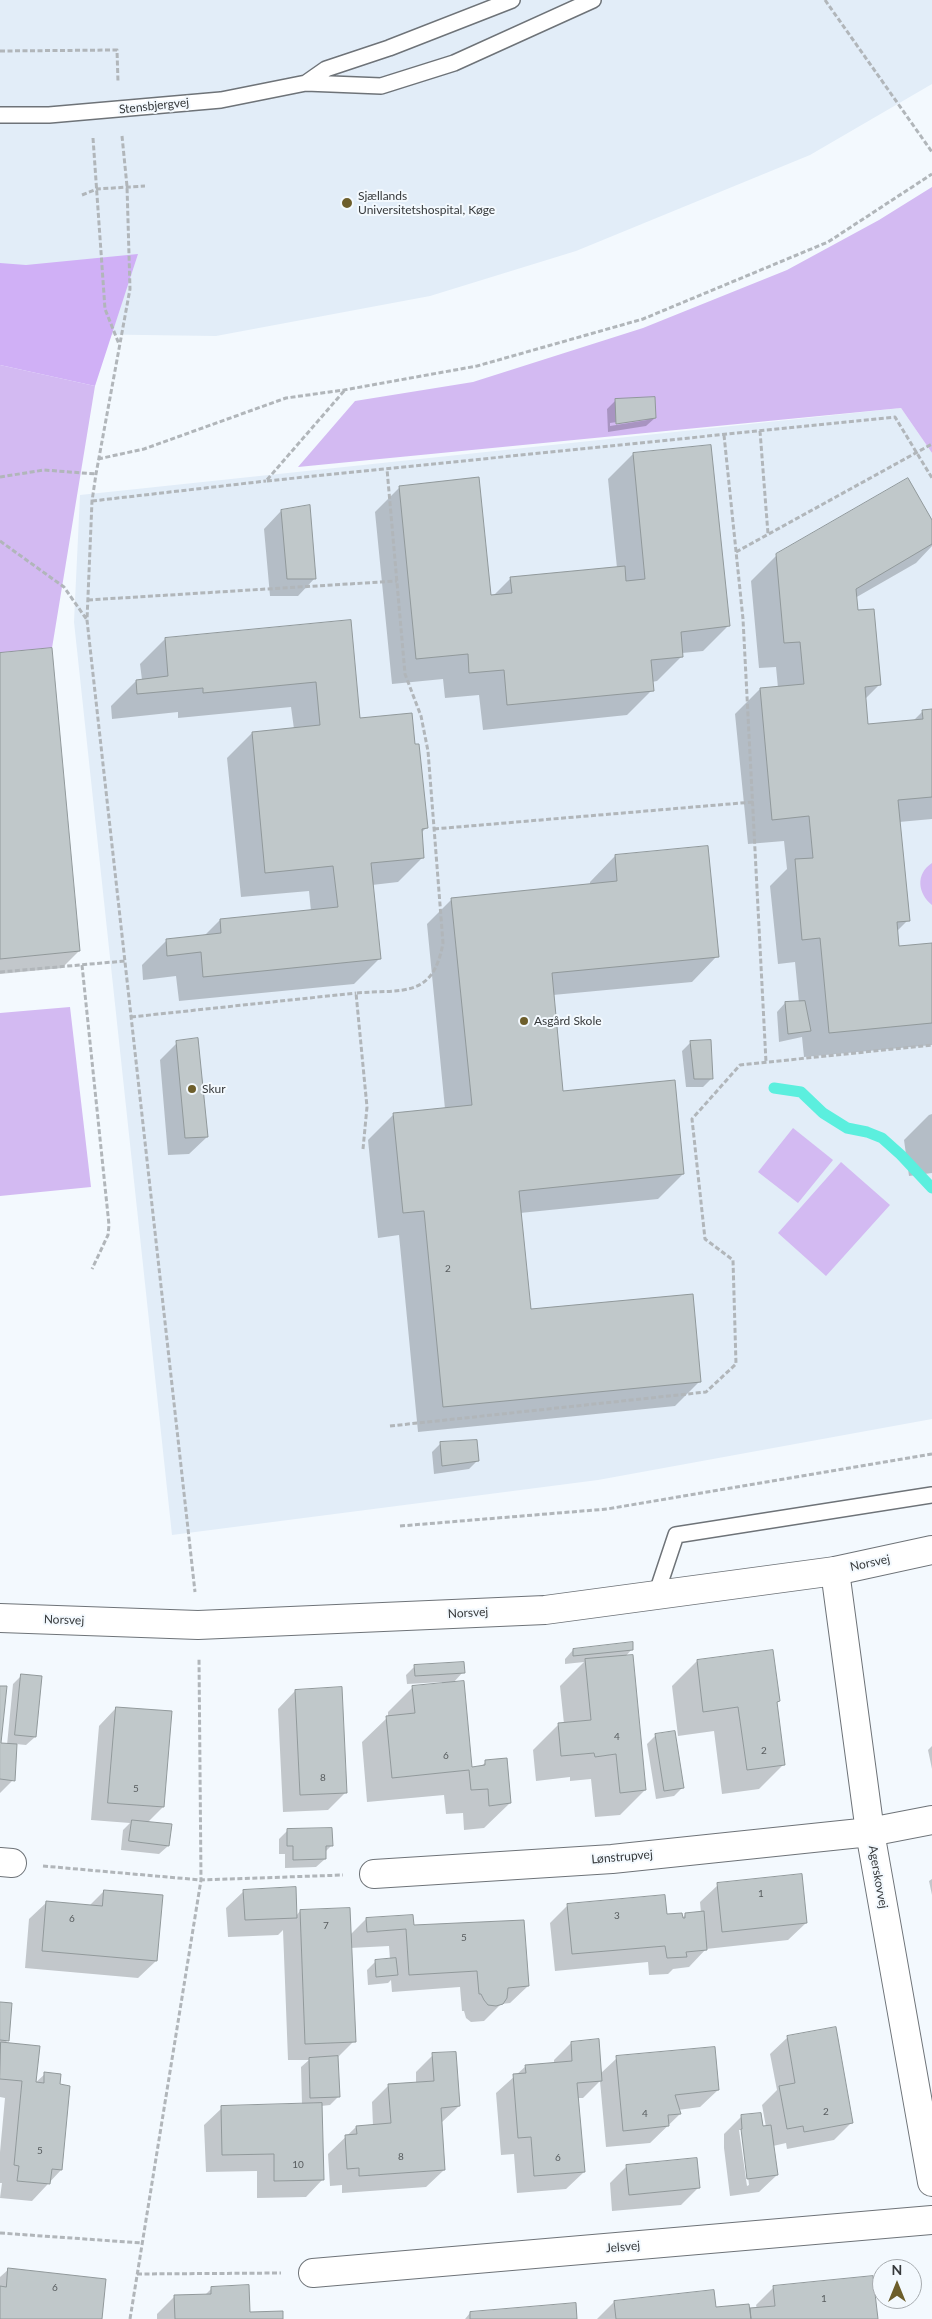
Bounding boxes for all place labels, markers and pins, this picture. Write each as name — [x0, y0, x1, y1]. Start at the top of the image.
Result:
place label: Sjællands Universitetshospital, Køge — [358, 189, 495, 217]
marker: Sjællands Universitetshospital, Køge — [340, 196, 354, 210]
place label: Asgård Skole — [534, 1014, 602, 1028]
marker: Asgård Skole — [518, 1015, 530, 1027]
place label: Skur — [202, 1082, 226, 1096]
marker: Skur — [186, 1083, 198, 1095]

